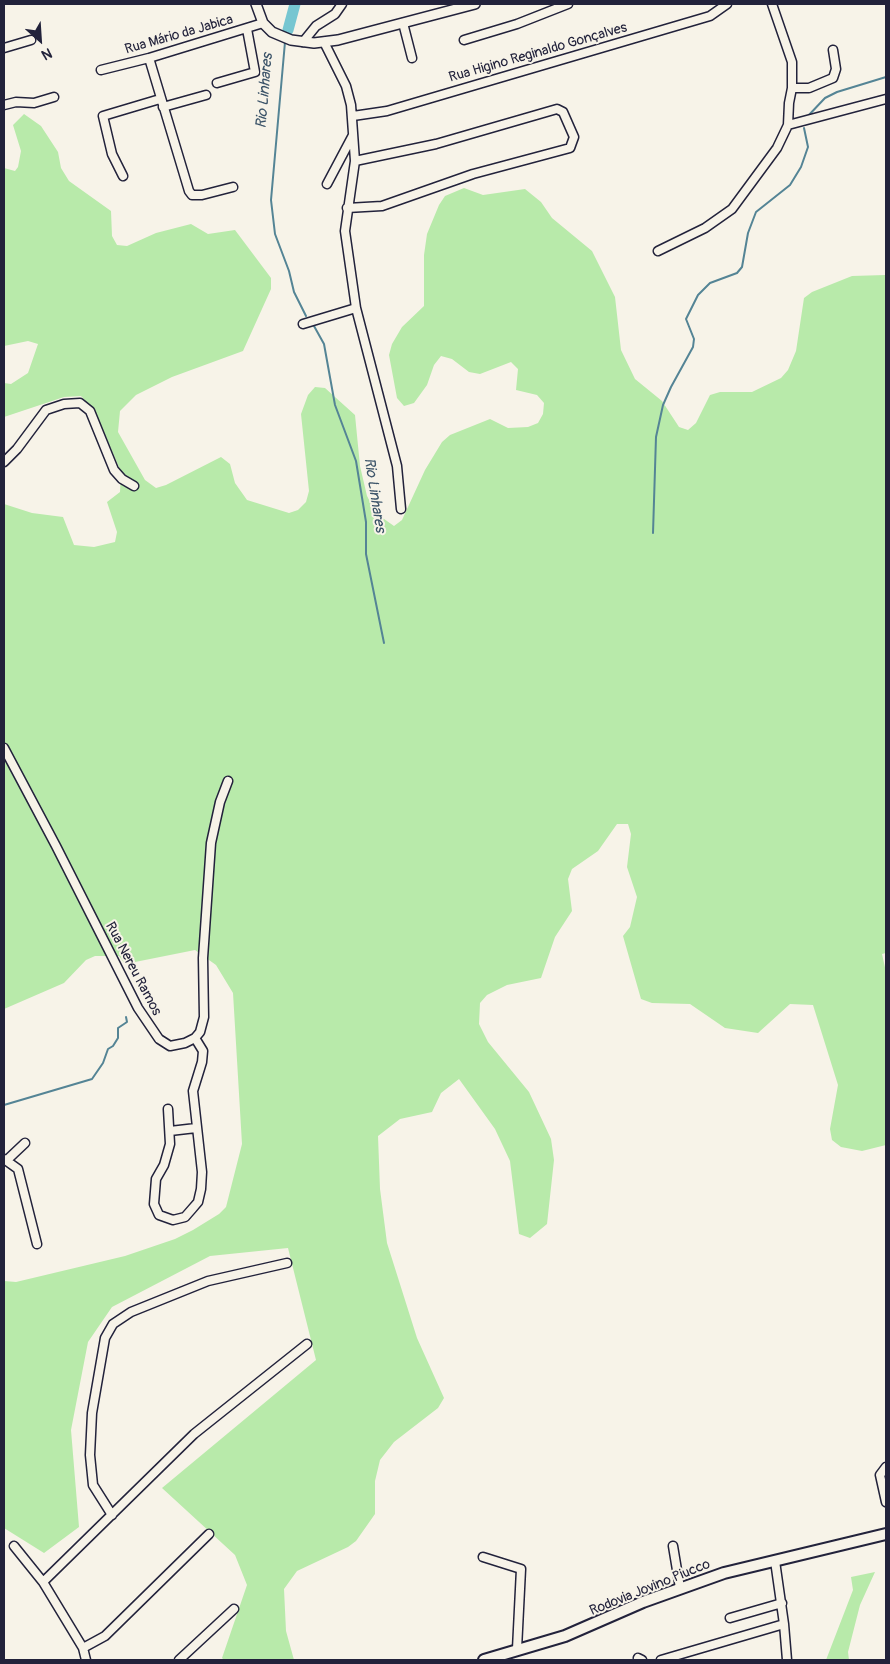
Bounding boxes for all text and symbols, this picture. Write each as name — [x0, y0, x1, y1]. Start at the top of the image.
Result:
street label: Rua Mário da Jabica — [123, 11, 235, 59]
north arrow — [15, 15, 65, 65]
street label: Rua Higino Reginaldo Gonçalves — [447, 19, 629, 87]
text: N — [39, 44, 55, 64]
water label: Rio Linhares — [253, 53, 277, 129]
water label: Rio Linhares — [359, 456, 389, 534]
street label: Rua Nereu Ramos — [101, 919, 165, 1019]
street label: Rodovia Jovino Piucco — [587, 1556, 713, 1620]

